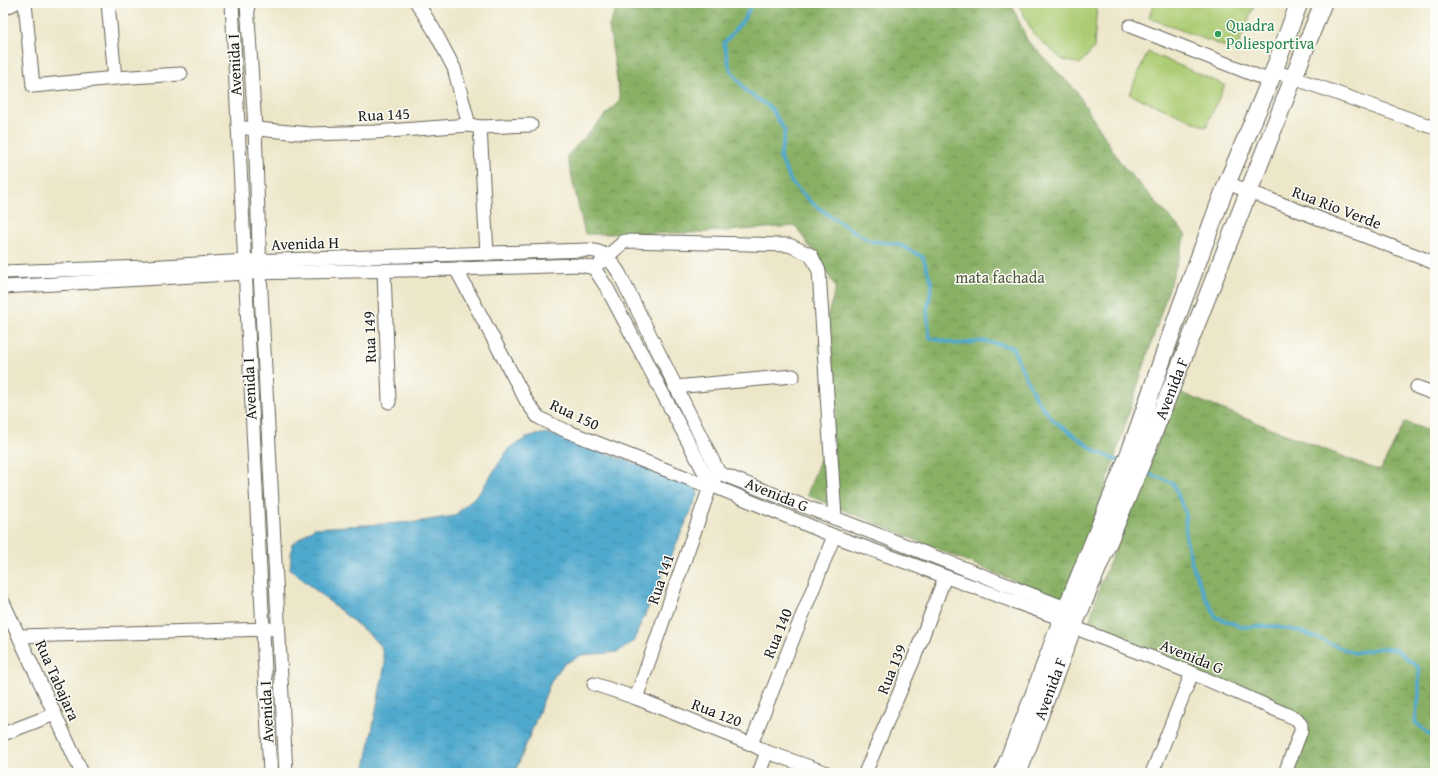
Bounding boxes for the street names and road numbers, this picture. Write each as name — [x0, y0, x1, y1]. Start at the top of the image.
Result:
street label: Avenida I — [220, 33, 248, 97]
street label: Rua 145 — [357, 101, 411, 127]
street label: Rua Rio Verde — [1289, 179, 1385, 235]
street label: Avenida H — [271, 230, 340, 256]
street label: Rua 149 — [356, 310, 382, 363]
street label: Avenida F — [1148, 354, 1194, 423]
street label: Avenida I — [235, 357, 263, 421]
street label: Rua 150 — [546, 392, 604, 436]
street label: Avenida G — [742, 470, 813, 518]
street label: Rua 141 — [640, 550, 680, 608]
street label: Rua 140 — [756, 604, 798, 662]
street label: Avenida G — [1157, 632, 1228, 680]
street label: Rua Tabajara — [29, 636, 87, 725]
street label: Rua 139 — [870, 640, 912, 698]
street label: Avenida F — [1027, 654, 1072, 723]
street label: Avenida I — [252, 680, 280, 744]
street label: Rua 120 — [688, 691, 746, 733]

